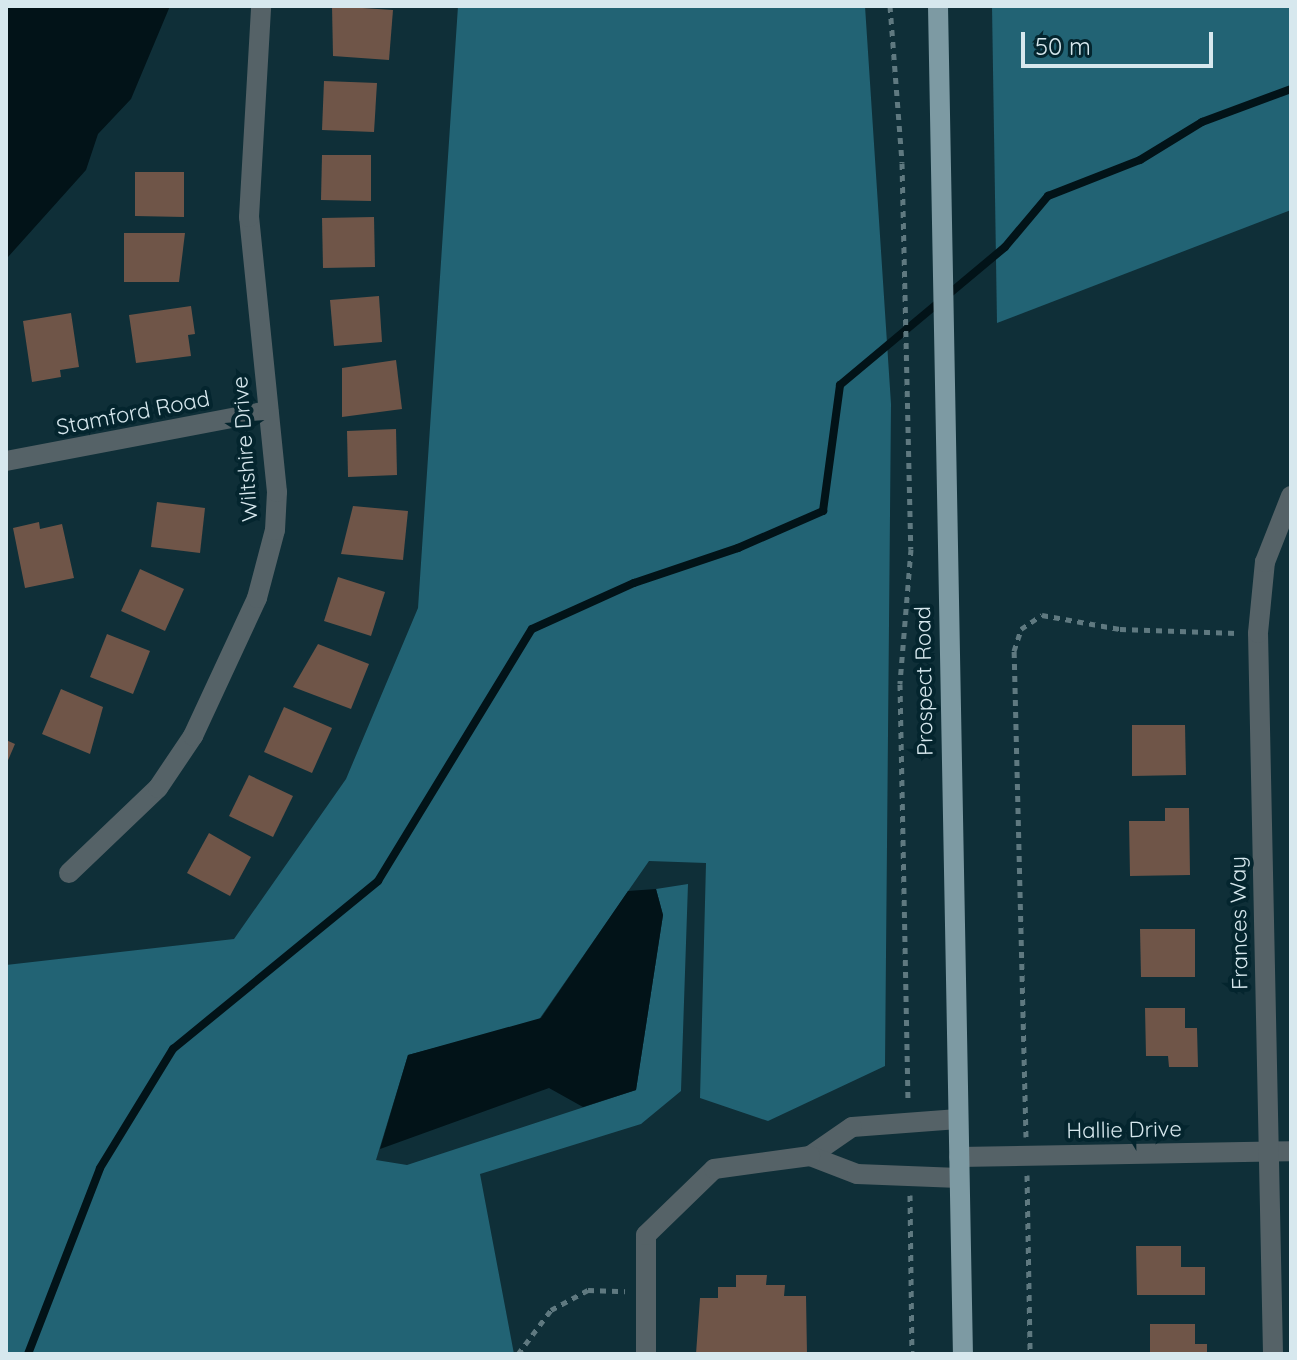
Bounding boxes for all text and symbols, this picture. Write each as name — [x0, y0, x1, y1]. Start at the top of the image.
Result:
scale bar — [1025, 16, 1217, 66]
text: 50 m — [1035, 31, 1091, 61]
street label: Wiltshire Drive — [227, 375, 263, 523]
street label: Stamford Road — [54, 385, 212, 441]
street label: Prospect Road — [909, 606, 939, 756]
street label: Frances Way — [1225, 856, 1253, 990]
street label: Hallie Drive — [1066, 1116, 1182, 1144]

